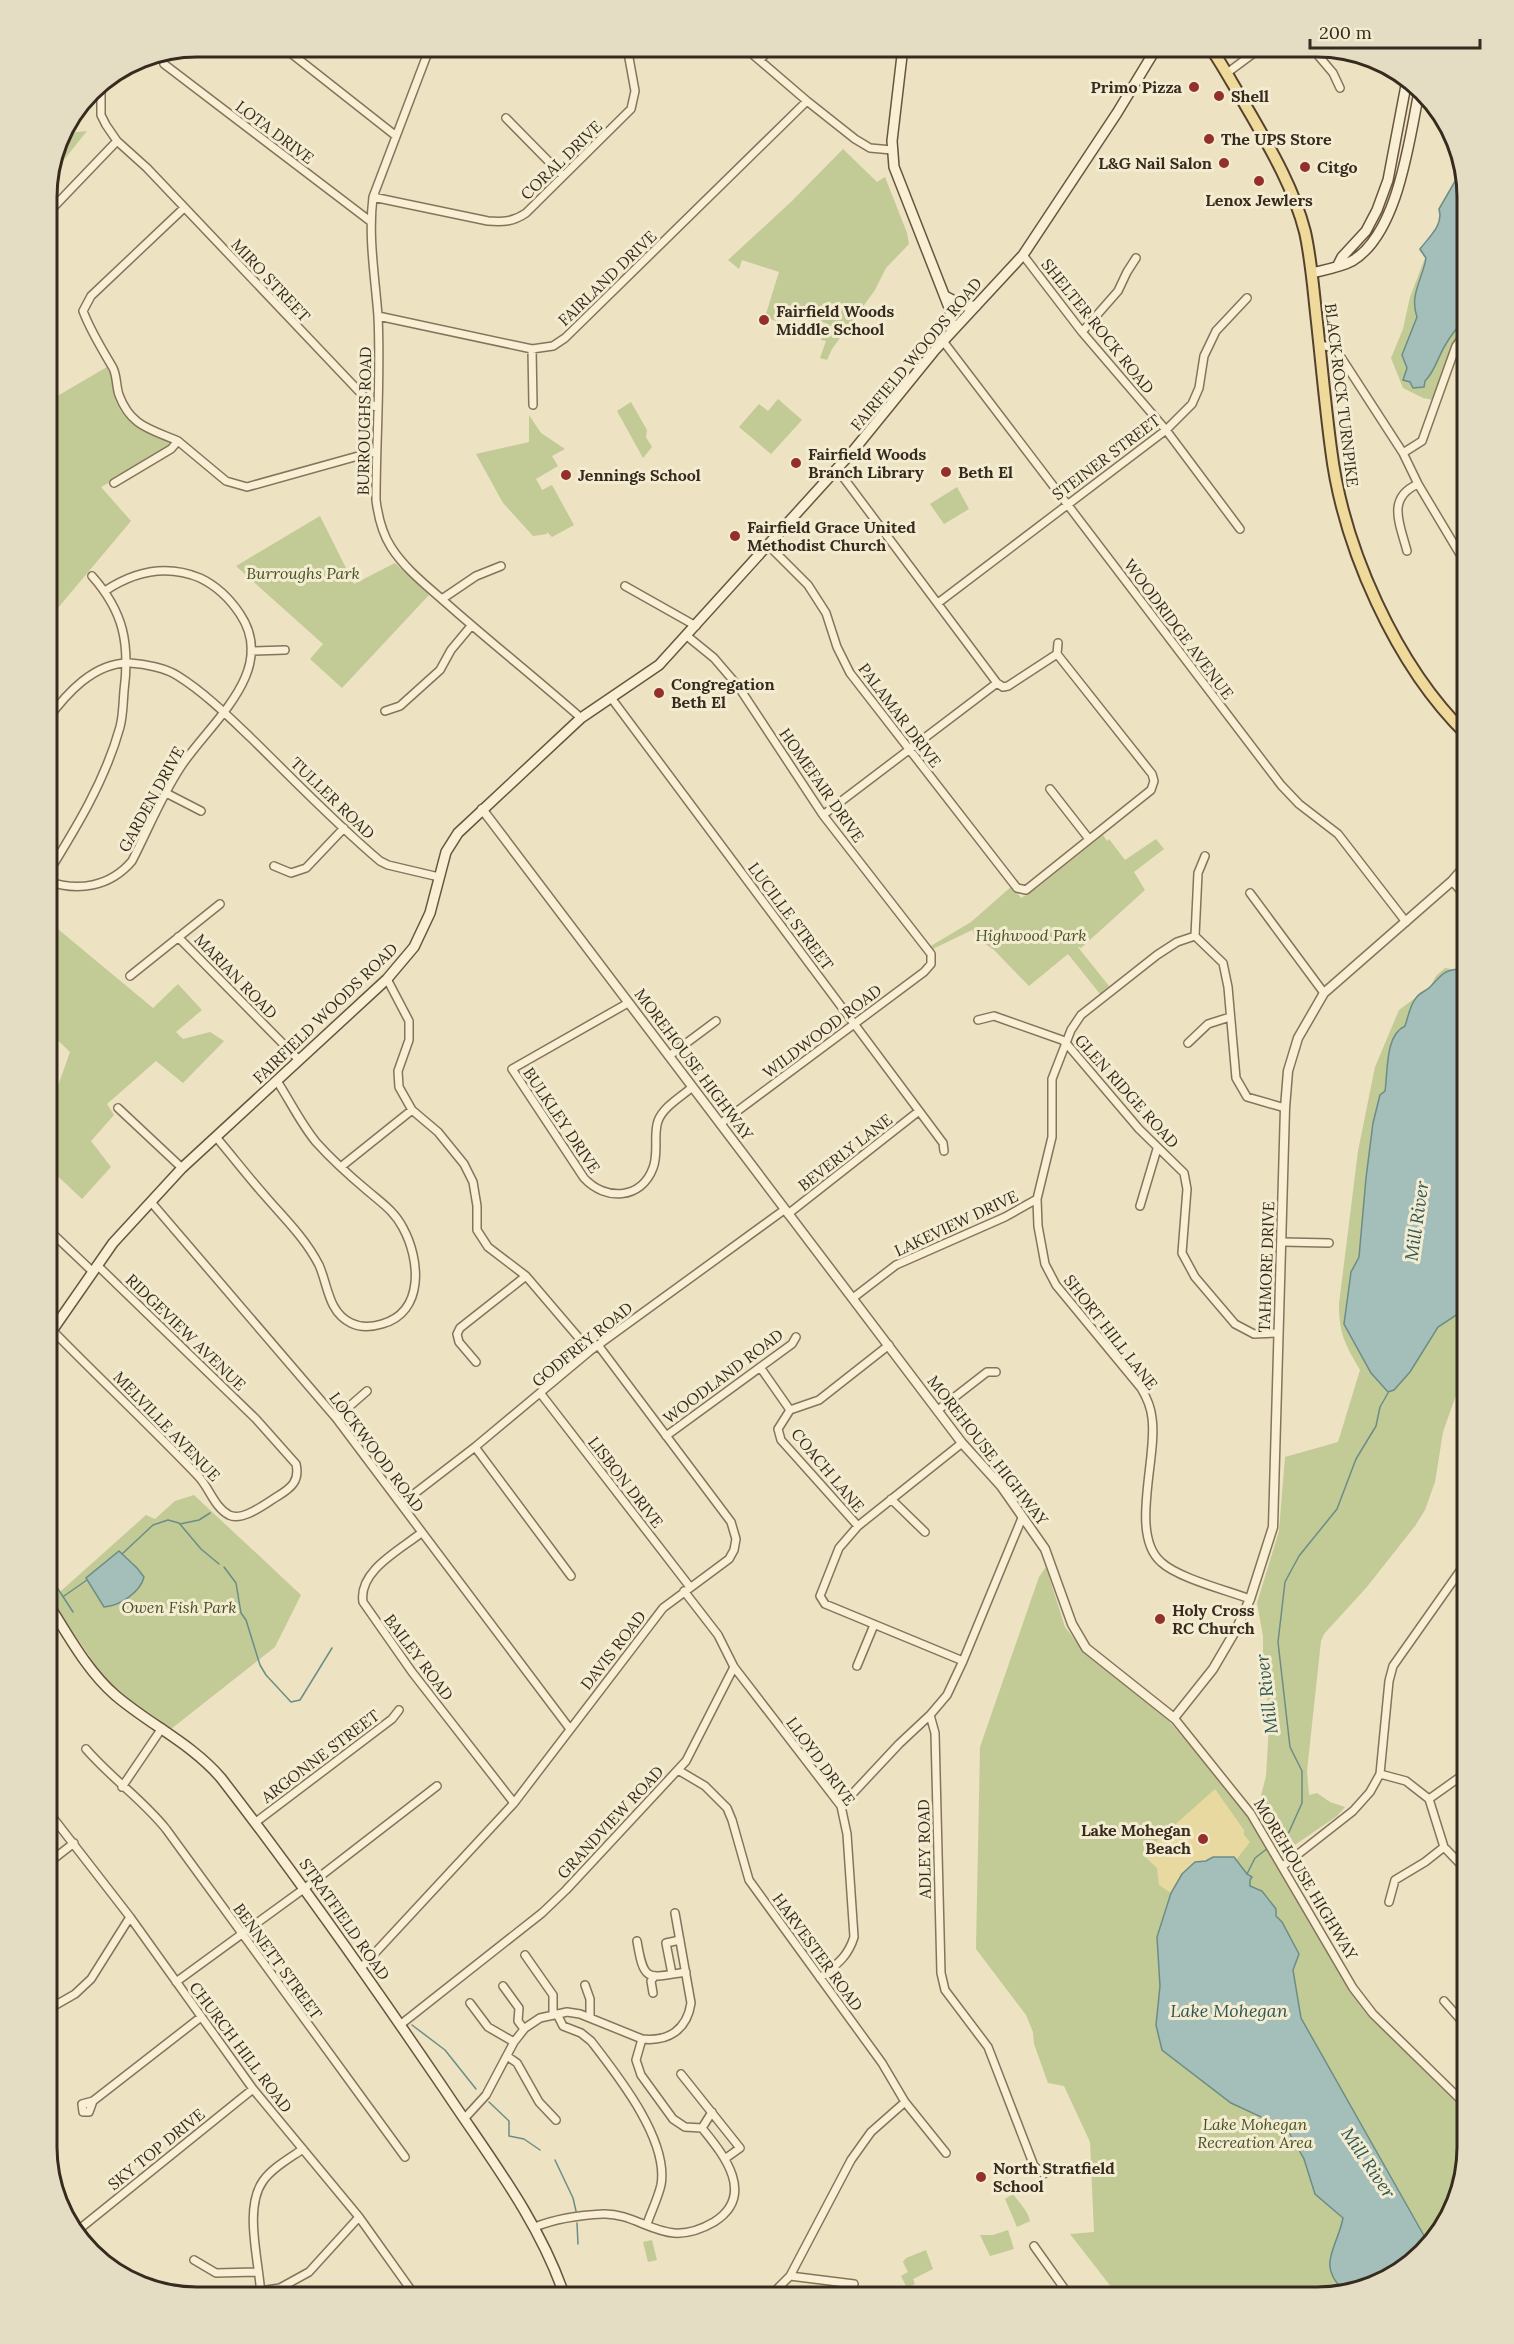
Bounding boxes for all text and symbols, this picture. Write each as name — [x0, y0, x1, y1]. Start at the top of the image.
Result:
scale bar — [1310, 12, 1480, 50]
text: 200 m — [1319, 21, 1372, 44]
place label: Primo Pizza — [1091, 77, 1183, 97]
marker: Primo Pizza — [1187, 80, 1201, 94]
place label: Shell — [1231, 86, 1269, 106]
marker: Shell — [1212, 89, 1226, 103]
street label: LOTA DRIVE — [232, 96, 318, 168]
street label: CORAL DRIVE — [516, 116, 606, 204]
place label: The UPS Store — [1221, 129, 1332, 149]
marker: The UPS Store — [1202, 132, 1216, 146]
place label: L&G Nail Salon — [1098, 153, 1212, 173]
marker: L&G Nail Salon — [1217, 156, 1231, 170]
place label: Citgo — [1317, 157, 1358, 177]
marker: Citgo — [1298, 160, 1312, 174]
marker: Lenox Jewlers — [1252, 174, 1266, 188]
place label: Lenox Jewlers — [1205, 190, 1313, 210]
street label: FAIRLAND DRIVE — [554, 226, 660, 330]
street label: MIRO STREET — [227, 234, 315, 326]
street label: SHELTER ROCK ROAD — [1037, 254, 1159, 398]
street label: FAIRFIELD WOODS ROAD — [846, 273, 986, 435]
place label: Fairfield Woods Middle School — [776, 301, 895, 339]
street label: BLACK ROCK TURNPIKE — [1321, 302, 1363, 488]
marker: Fairfield Woods Middle School — [757, 313, 771, 327]
street label: BURROUGHS ROAD — [353, 346, 375, 496]
street label: STEINER STREET — [1048, 410, 1164, 504]
place label: Fairfield Woods Branch Library — [808, 444, 927, 482]
marker: Fairfield Woods Branch Library — [789, 456, 803, 470]
place label: Beth El — [958, 462, 1013, 482]
place label: Jennings School — [578, 465, 701, 485]
marker: Beth El — [939, 465, 953, 479]
marker: Jennings School — [559, 468, 573, 482]
place label: Fairfield Grace United Methodist Church — [747, 517, 916, 555]
marker: Fairfield Grace United Methodist Church — [728, 529, 742, 543]
street label: WOODRIDGE AVENUE — [1120, 555, 1238, 703]
park label: Burroughs Park — [246, 563, 360, 583]
street label: PALAMAR DRIVE — [854, 659, 946, 771]
place label: Congregation Beth El — [671, 674, 775, 712]
marker: Congregation Beth El — [652, 686, 666, 700]
street label: HOMEFAIR DRIVE — [775, 724, 869, 846]
street label: GARDEN DRIVE — [114, 743, 188, 855]
street label: TULLER ROAD — [287, 753, 379, 843]
street label: LUCILLE STREET — [744, 858, 838, 974]
park label: Highwood Park — [976, 925, 1086, 945]
street label: MARIAN ROAD — [190, 929, 282, 1023]
street label: FAIRFIELD WOODS ROAD — [248, 938, 402, 1087]
street label: WILDWOOD ROAD — [759, 980, 885, 1082]
street label: MOREHOUSE HIGHWAY — [630, 984, 758, 1144]
street label: GLEN RIDGE ROAD — [1071, 1030, 1183, 1152]
street label: BULKLEY DRIVE — [519, 1063, 605, 1177]
street label: BEVERLY LANE — [794, 1109, 896, 1195]
water label: Mill River — [1400, 1179, 1434, 1262]
street label: LAKEVIEW DRIVE — [891, 1186, 1021, 1260]
street label: TAHMORE DRIVE — [1254, 1201, 1278, 1333]
street label: RIDGEVIEW AVENUE — [122, 1269, 250, 1395]
street label: SHORT HILL LANE — [1060, 1270, 1162, 1394]
street label: GODFREY ROAD — [528, 1297, 637, 1391]
street label: WOODLAND ROAD — [659, 1324, 787, 1428]
street label: MELVILLE AVENUE — [109, 1367, 225, 1485]
street label: MOREHOUSE HIGHWAY — [923, 1371, 1053, 1530]
street label: LOCKWOOD ROAD — [325, 1388, 429, 1516]
street label: COACH LANE — [787, 1424, 869, 1516]
street label: LISBON DRIVE — [584, 1432, 668, 1532]
park label: Owen Fish Park — [121, 1597, 237, 1617]
place label: Holy Cross RC Church — [1172, 1600, 1255, 1638]
street label: DAVIS ROAD — [576, 1606, 650, 1693]
street label: BAILEY ROAD — [380, 1610, 458, 1704]
marker: Holy Cross RC Church — [1153, 1612, 1167, 1626]
water label: Mill River — [1250, 1652, 1283, 1735]
street label: ARGONNE STREET — [256, 1705, 383, 1808]
street label: LLOYD DRIVE — [782, 1713, 860, 1809]
street label: GRANDVIEW ROAD — [552, 1761, 668, 1883]
street label: MOREHOUSE HIGHWAY — [1250, 1795, 1363, 1964]
street label: ADLEY ROAD — [913, 1799, 935, 1900]
place label: Lake Mohegan Beach — [1081, 1820, 1191, 1858]
marker: Lake Mohegan Beach — [1196, 1832, 1210, 1846]
street label: STRATFIELD ROAD — [296, 1854, 395, 1984]
street label: HARVESTER ROAD — [769, 1889, 868, 2015]
street label: BENNETT STREET — [229, 1899, 327, 2023]
street label: CHURCH HILL ROAD — [185, 1978, 297, 2116]
water label: Lake Mohegan — [1170, 1999, 1288, 2022]
street label: SKY TOP DRIVE — [104, 2104, 208, 2194]
park label: Lake Mohegan Recreation Area — [1197, 2114, 1313, 2152]
water label: Mill River — [1336, 2123, 1401, 2203]
place label: North Stratfield School — [993, 2158, 1115, 2196]
marker: North Stratfield School — [974, 2170, 988, 2184]

